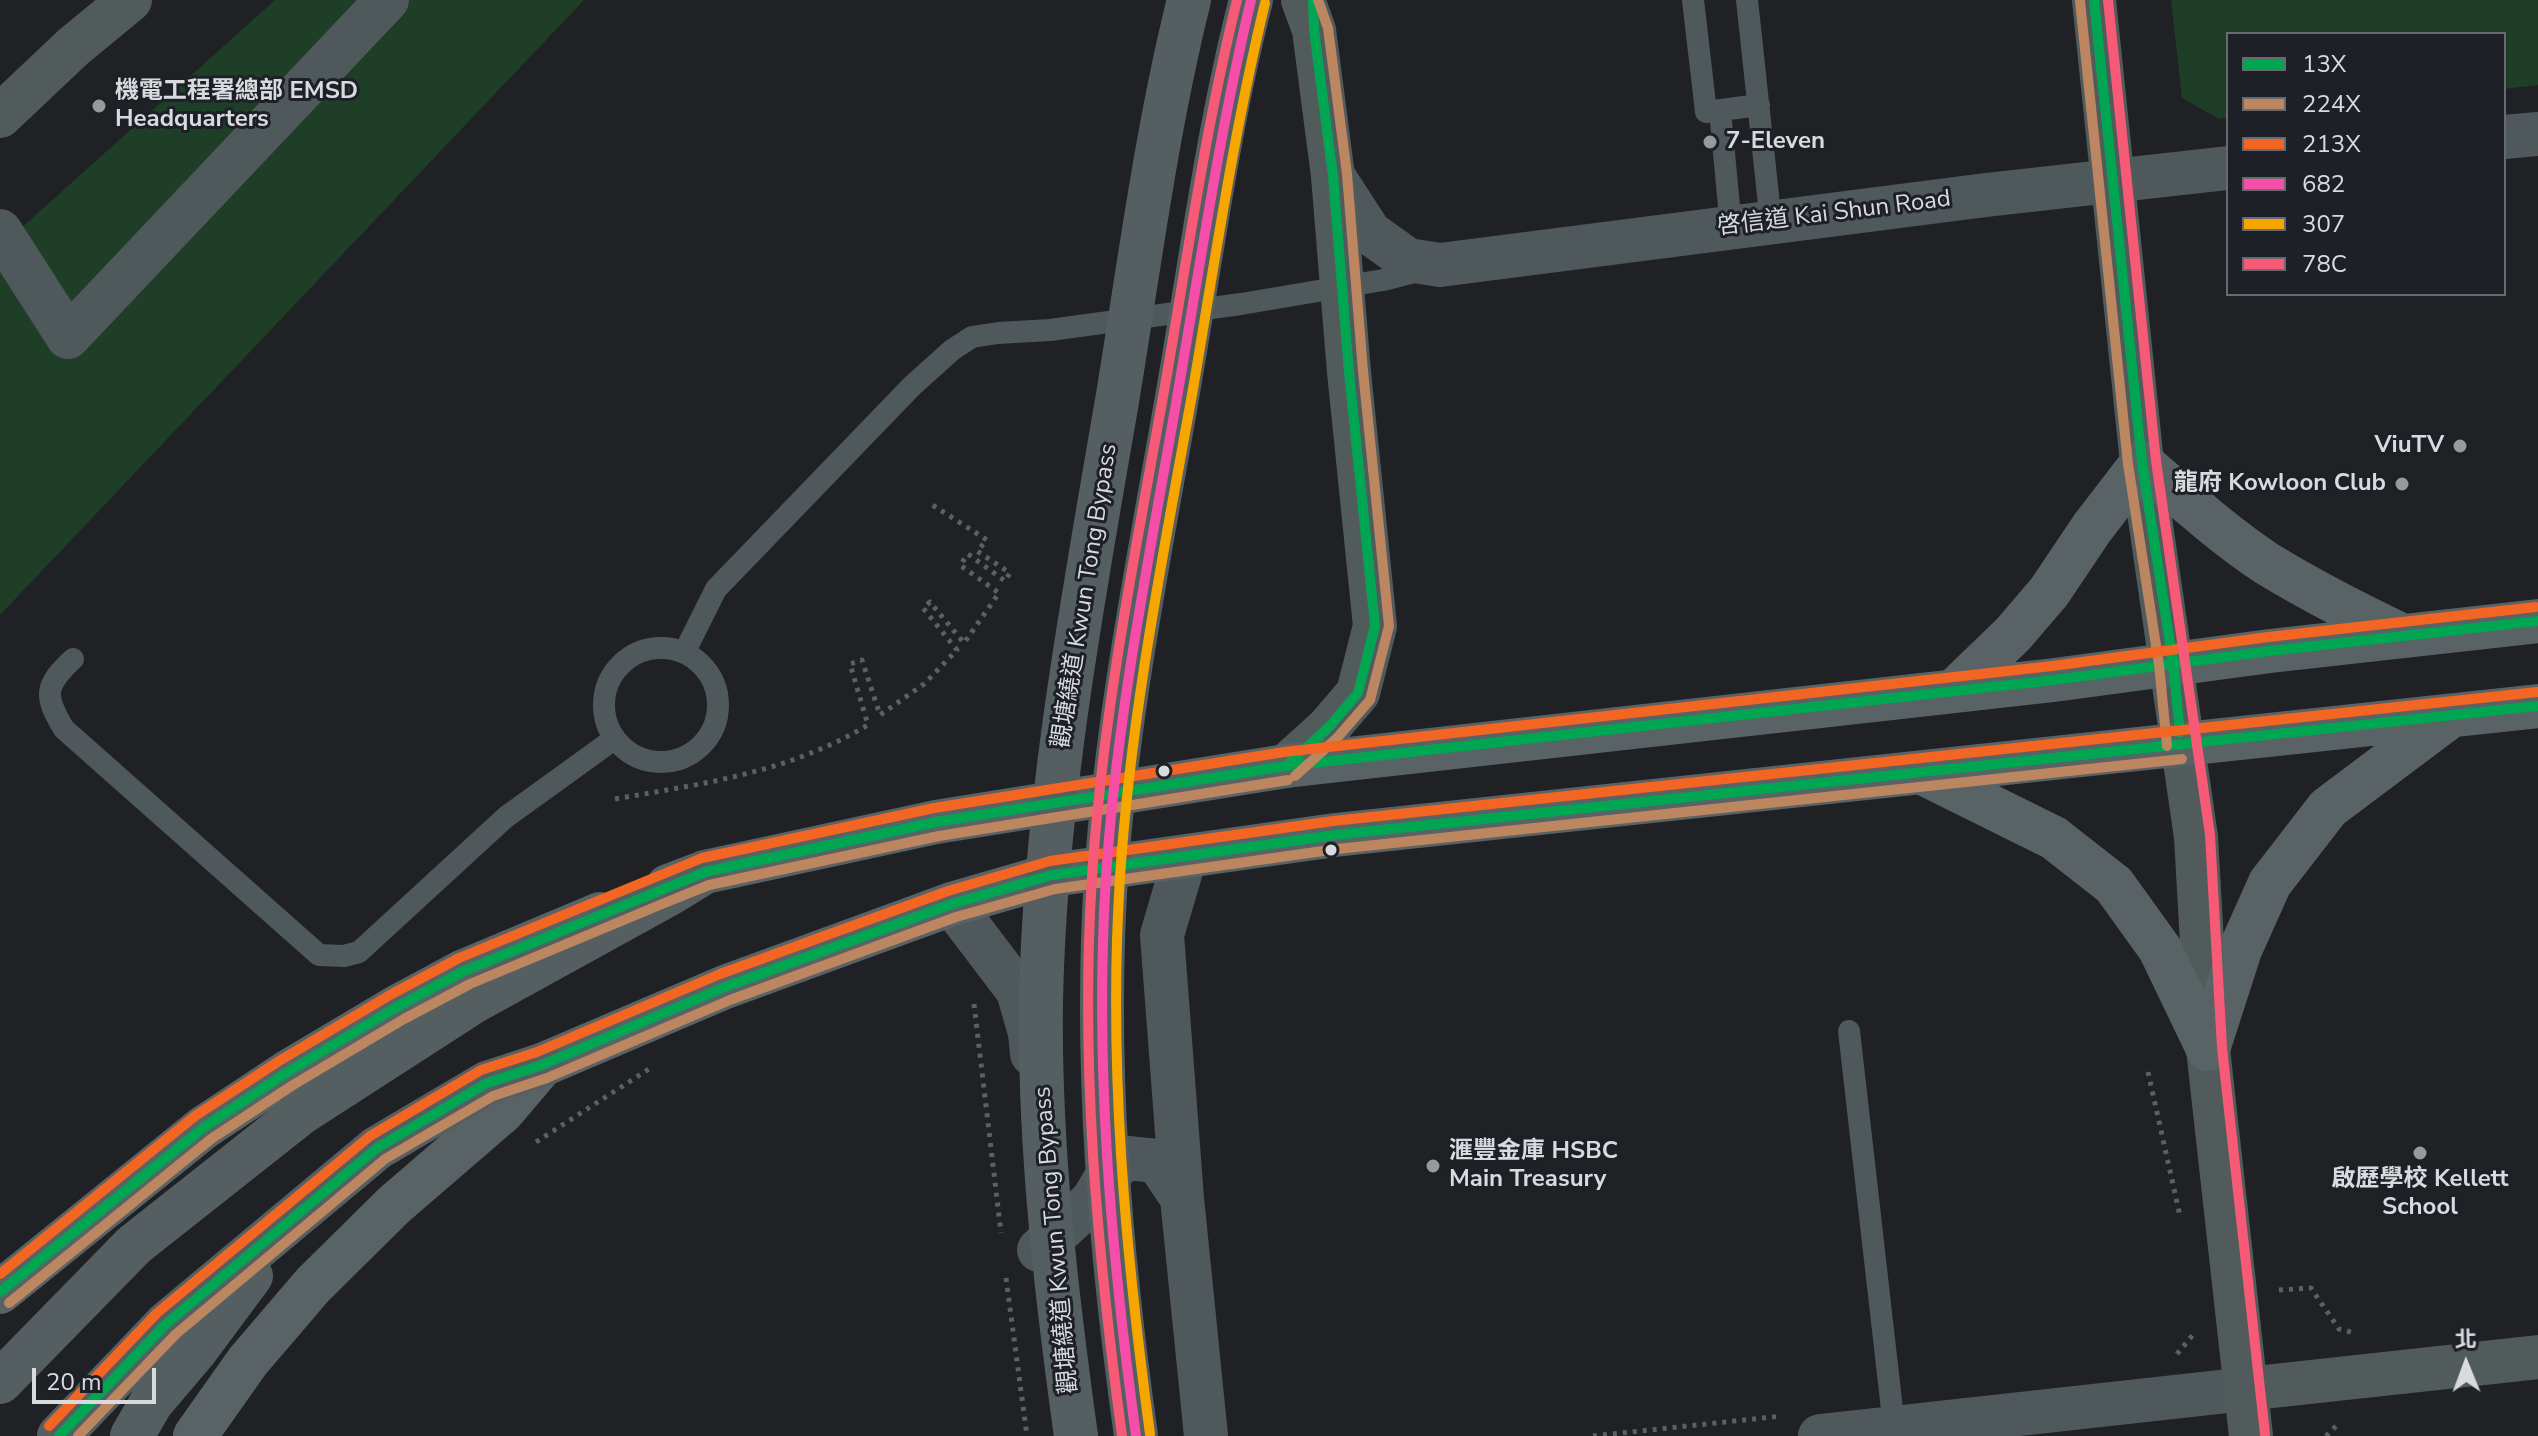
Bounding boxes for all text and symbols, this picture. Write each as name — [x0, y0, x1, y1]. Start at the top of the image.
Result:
legend — [2226, 32, 2506, 296]
text: 13X — [2302, 48, 2346, 80]
place label: 機電工程署總部 EMSD Headquarters — [115, 78, 358, 134]
text: 224X — [2302, 88, 2361, 120]
marker: 機電工程署總部 EMSD Headquarters — [90, 97, 108, 115]
place label: 7-Eleven — [1726, 128, 1825, 156]
text: 213X — [2302, 128, 2361, 160]
marker: 7-Eleven — [1701, 133, 1719, 151]
text: 682 — [2302, 168, 2345, 200]
street label: 啓信道 Kai Shun Road — [1716, 185, 1952, 243]
text: 307 — [2302, 208, 2345, 240]
text: 78C — [2302, 248, 2347, 280]
place label: ViuTV — [2374, 432, 2444, 460]
marker: ViuTV — [2451, 437, 2469, 455]
street label: 觀塘繞道 Kwun Tong Bypass — [1048, 442, 1124, 750]
place label: 龍府 Kowloon Club — [2174, 470, 2386, 498]
marker: 龍府 Kowloon Club — [2393, 475, 2411, 493]
unlabelled marker — [1156, 763, 1172, 779]
unlabelled marker — [1323, 842, 1339, 858]
street label: 觀塘繞道 Kwun Tong Bypass — [1029, 1085, 1085, 1395]
place label: 滙豐金庫 HSBC Main Treasury — [1449, 1138, 1618, 1194]
marker: 啟歷學校 Kellett School — [2411, 1144, 2429, 1162]
marker: 滙豐金庫 HSBC Main Treasury — [1424, 1157, 1442, 1175]
place label: 啟歷學校 Kellett School — [2331, 1166, 2509, 1222]
north arrow — [2426, 1324, 2506, 1404]
text: 北 — [2454, 1325, 2477, 1355]
scale bar — [36, 1352, 160, 1402]
text: 20 m — [46, 1366, 102, 1398]

